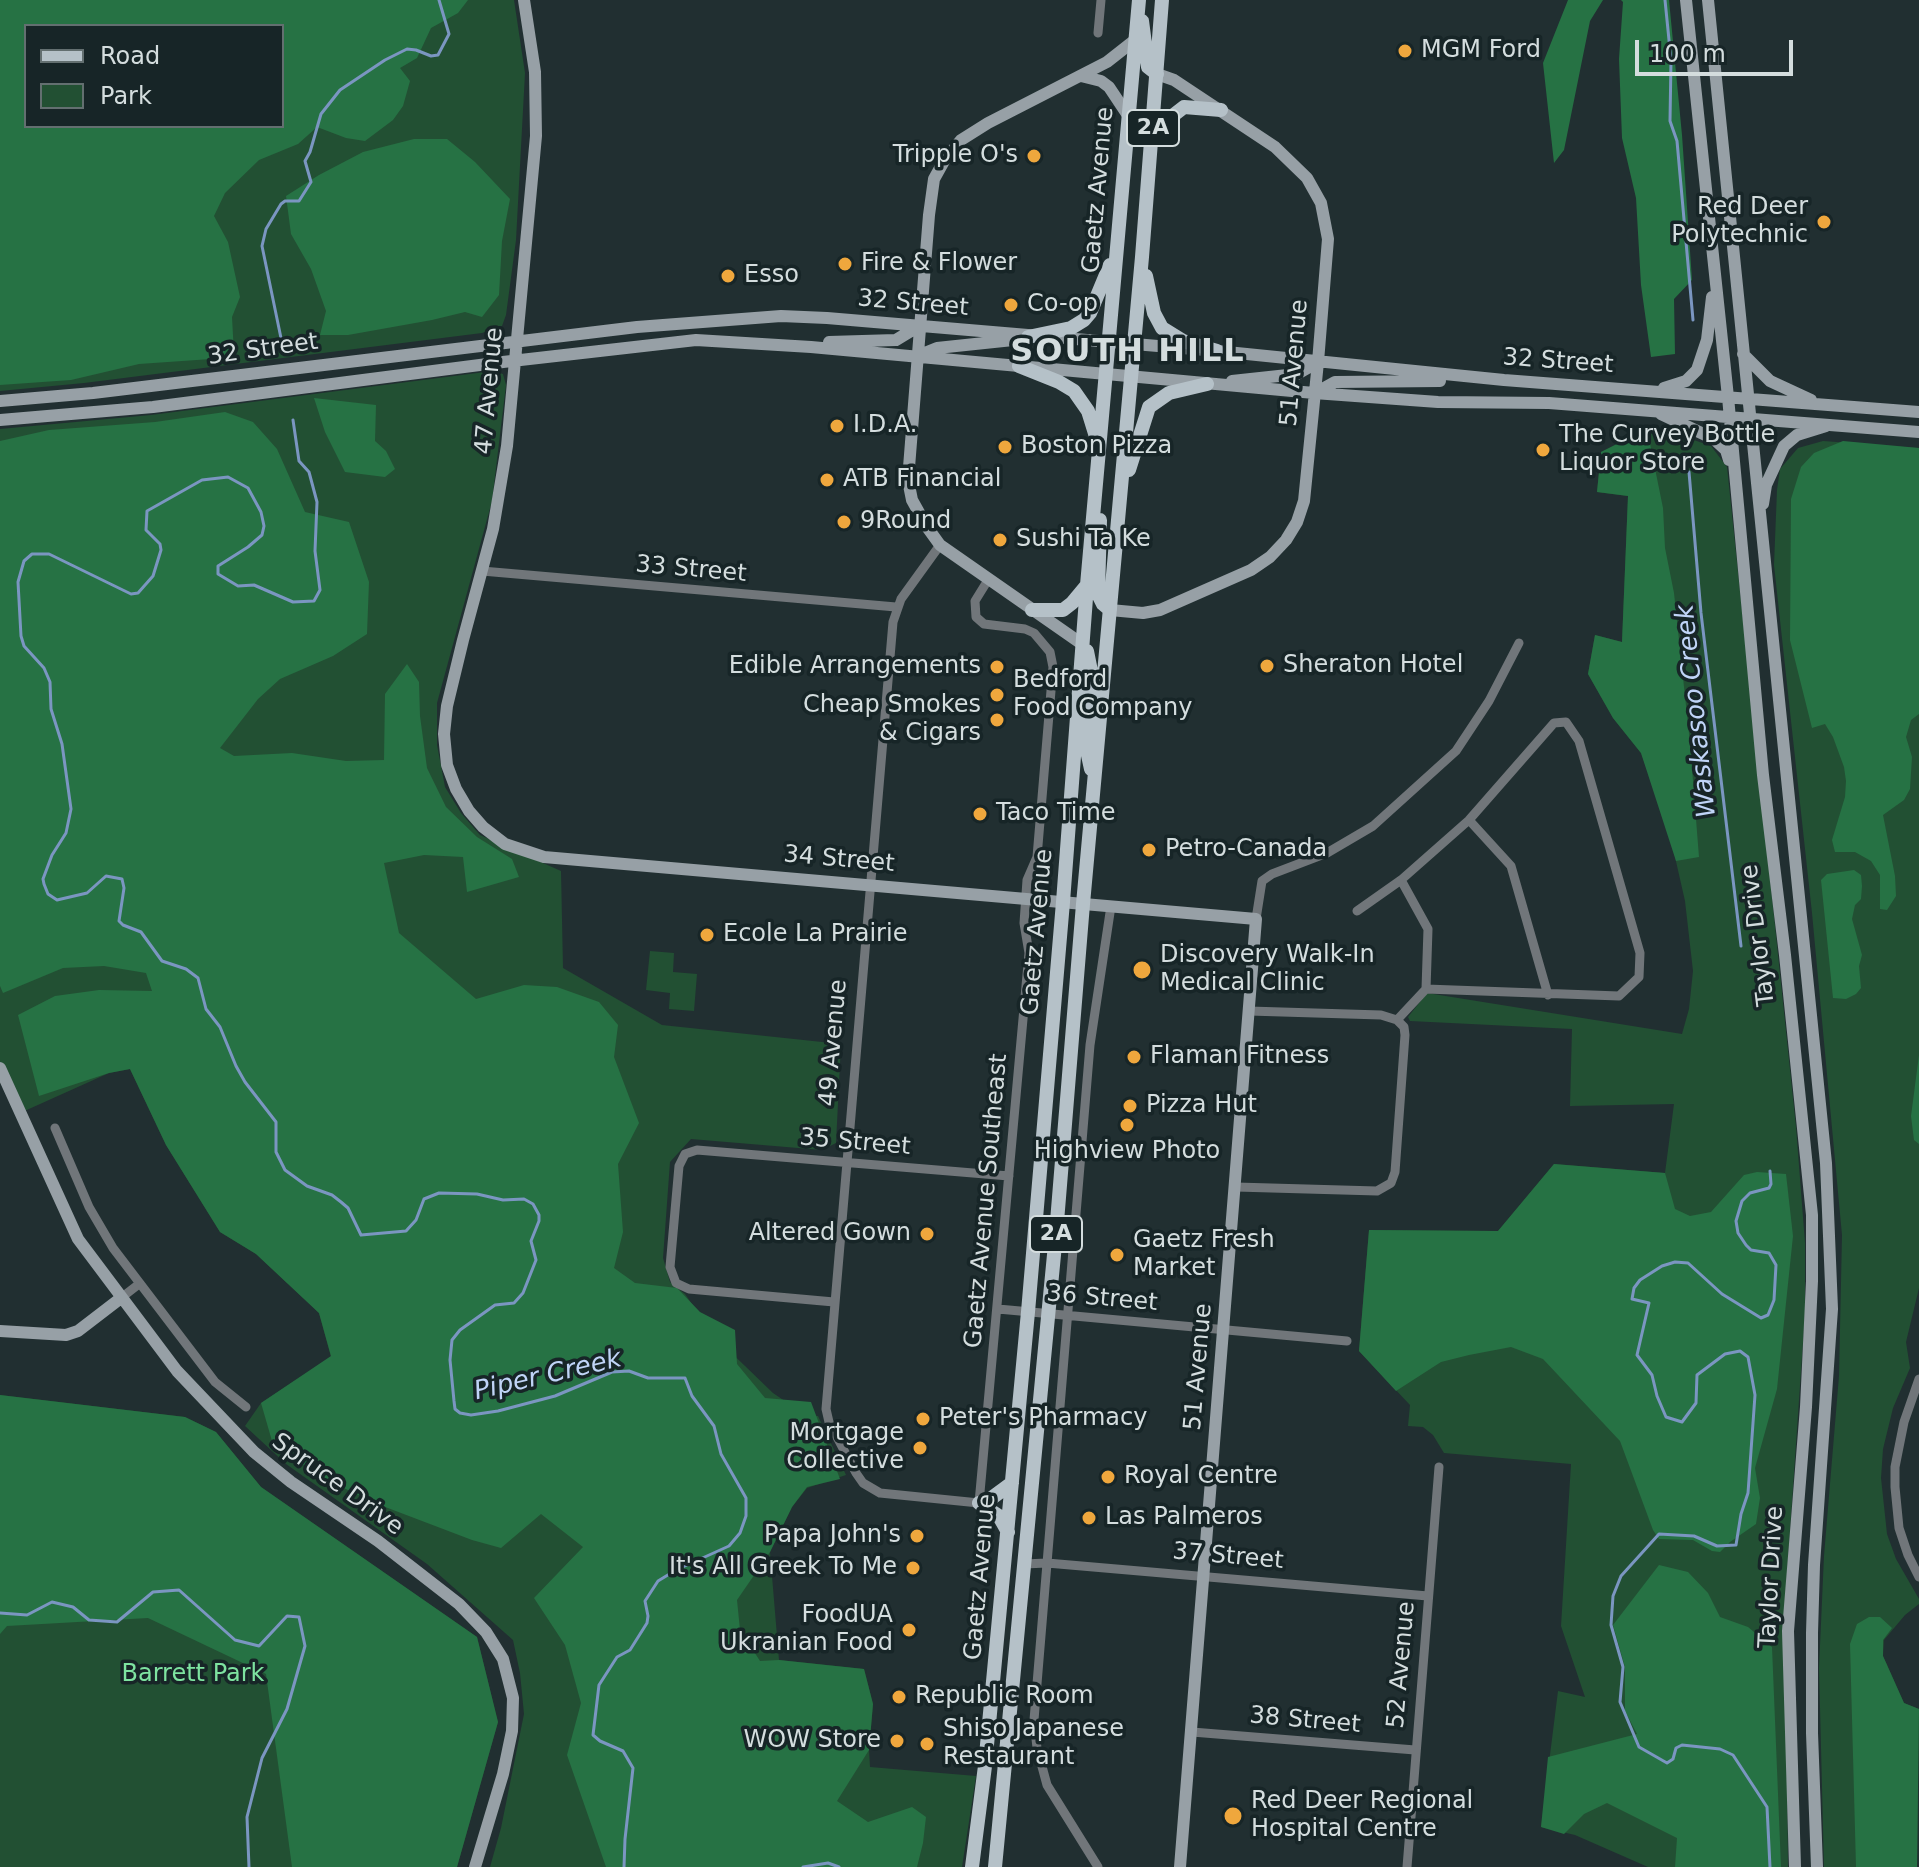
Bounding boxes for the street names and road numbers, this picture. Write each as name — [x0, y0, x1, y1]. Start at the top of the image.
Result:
street label: Gaetz Avenue — [1077, 106, 1121, 274]
road number: 2A — [1127, 110, 1179, 146]
street label: 32 Street — [856, 285, 970, 323]
street label: 51 Avenue — [1275, 298, 1315, 428]
street label: 47 Avenue — [470, 326, 510, 456]
street label: 32 Street — [206, 328, 320, 372]
street label: 32 Street — [1502, 344, 1614, 380]
street label: 33 Street — [634, 551, 748, 589]
street label: 34 Street — [782, 841, 896, 879]
street label: Gaetz Avenue — [1016, 848, 1060, 1016]
street label: Taylor Drive — [1736, 863, 1782, 1007]
street label: 49 Avenue — [814, 978, 854, 1108]
street label: Gaetz Avenue Southeast — [960, 1052, 1014, 1350]
street label: 35 Street — [798, 1124, 912, 1162]
road number: 2A — [1030, 1216, 1082, 1252]
street label: 36 Street — [1045, 1280, 1159, 1318]
street label: 51 Avenue — [1179, 1302, 1219, 1432]
street label: Spruce Drive — [266, 1428, 408, 1542]
street label: Gaetz Avenue — [959, 1493, 1003, 1661]
street label: Taylor Drive — [1754, 1505, 1790, 1649]
street label: 37 Street — [1171, 1538, 1285, 1576]
street label: 52 Avenue — [1382, 1600, 1422, 1730]
street label: 38 Street — [1248, 1702, 1362, 1740]

